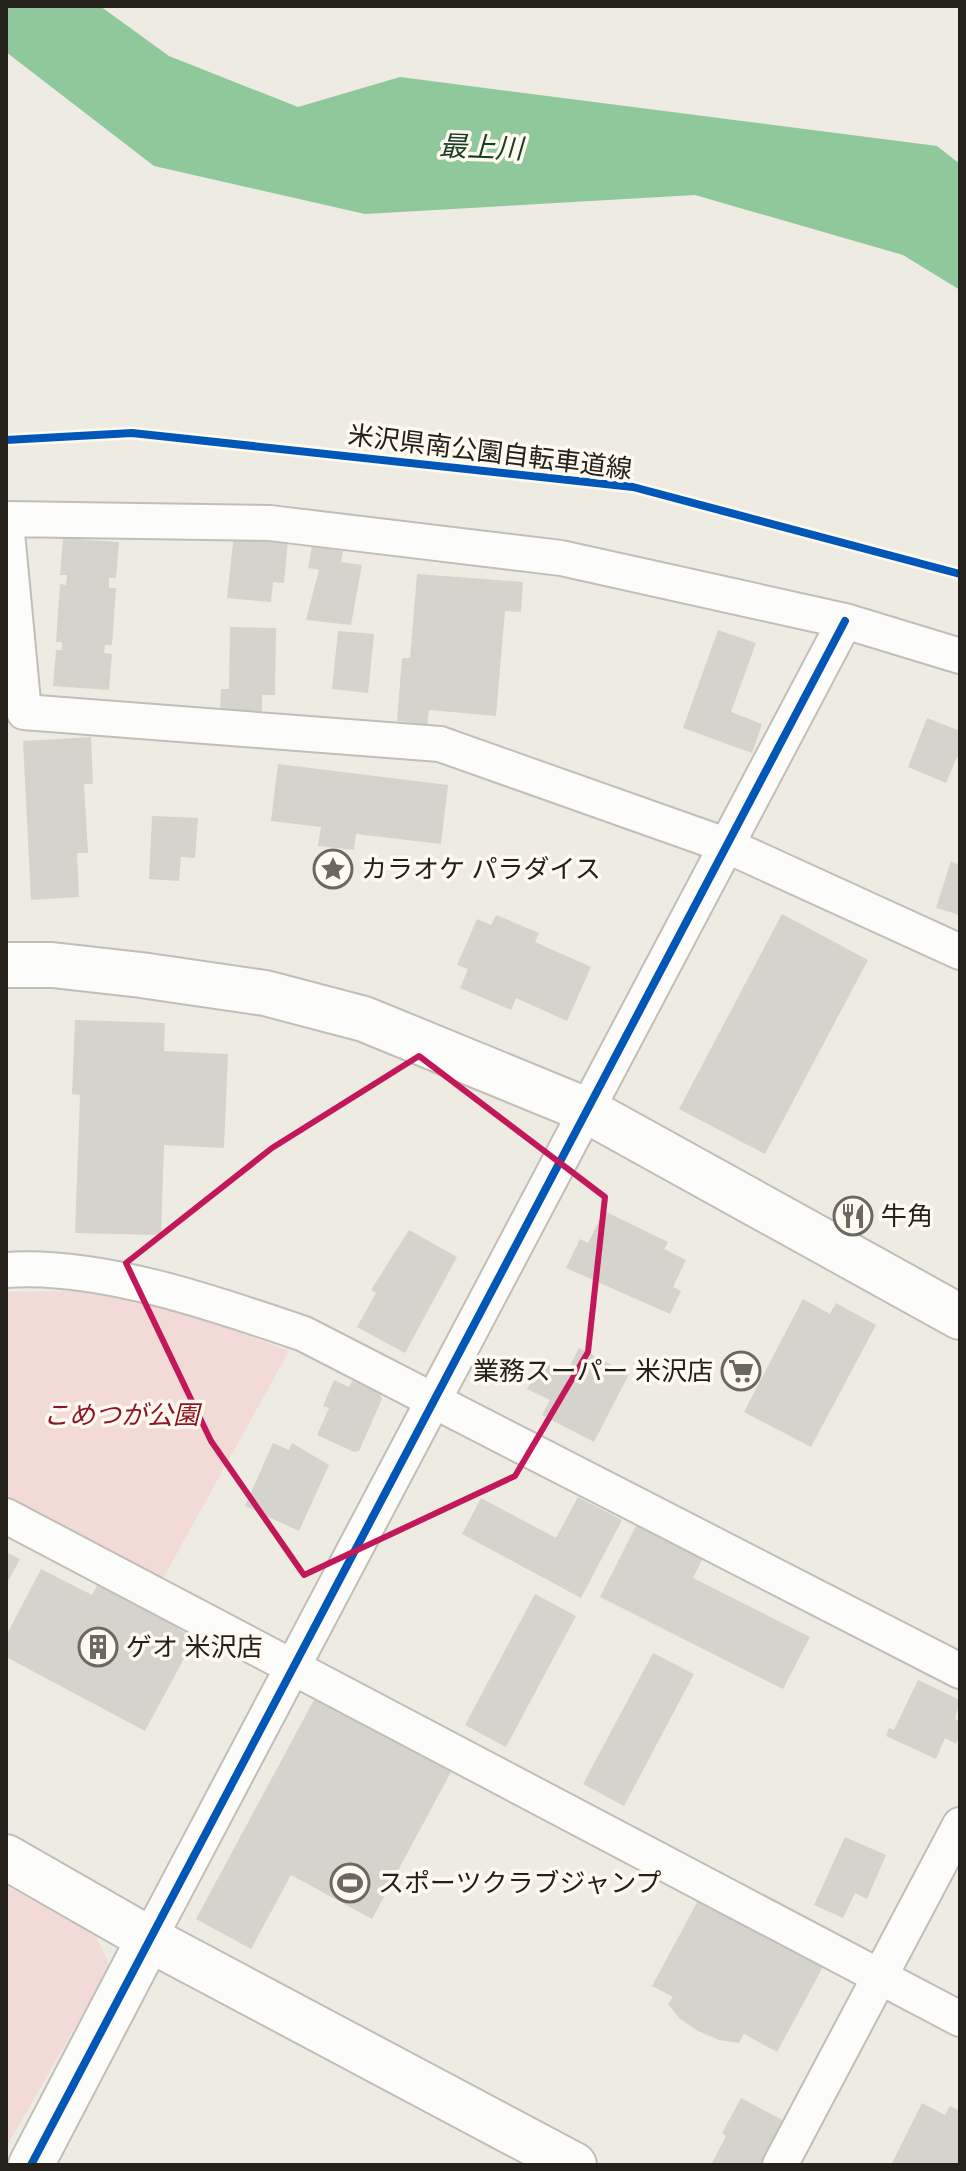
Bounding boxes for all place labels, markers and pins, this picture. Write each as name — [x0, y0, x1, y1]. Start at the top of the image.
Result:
place icon: カラオケ パラダイス — [312, 848, 354, 890]
place label: カラオケ パラダイス — [361, 855, 601, 884]
restaurant icon: 牛角 — [832, 1195, 874, 1237]
place label: 牛角 — [881, 1202, 933, 1231]
supermarket icon: 業務スーパー 米沢店 — [720, 1350, 762, 1392]
place label: 業務スーパー 米沢店 — [473, 1357, 713, 1386]
building icon: ゲオ 米沢店 — [77, 1626, 119, 1668]
place label: ゲオ 米沢店 — [126, 1633, 263, 1662]
sports icon: スポーツクラブジャンプ — [329, 1862, 371, 1904]
place label: スポーツクラブジャンプ — [378, 1869, 661, 1898]

